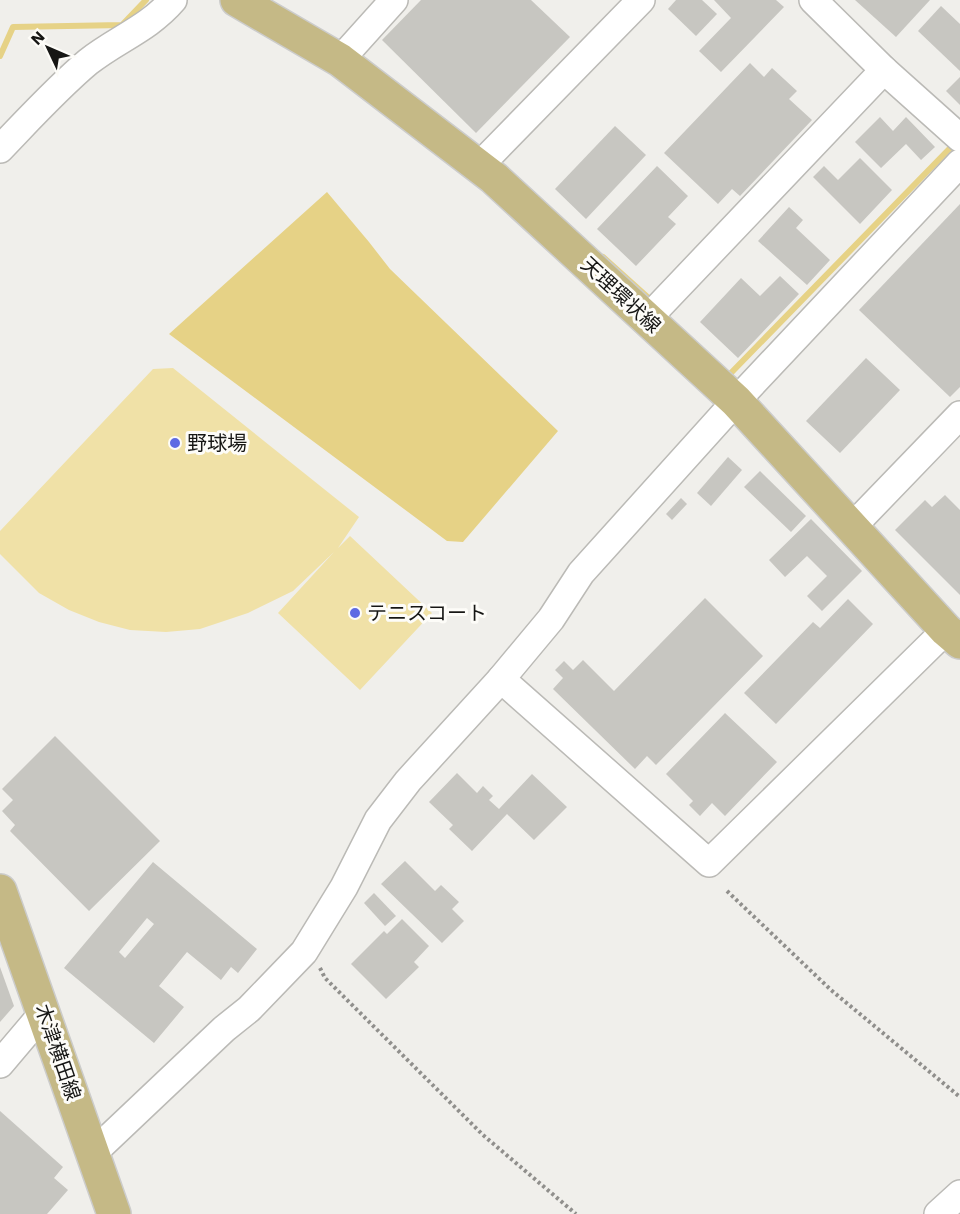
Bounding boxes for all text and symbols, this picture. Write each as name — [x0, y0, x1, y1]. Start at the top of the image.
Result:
north arrow — [18, 18, 78, 78]
text: N — [27, 27, 49, 49]
street label: 天理環状線 — [576, 252, 666, 338]
place label: 野球場 — [187, 431, 247, 455]
marker: 野球場 — [168, 436, 182, 450]
place label: テニスコート — [367, 601, 487, 625]
marker: テニスコート — [348, 606, 362, 620]
street label: 木津横田線 — [30, 1001, 86, 1103]

